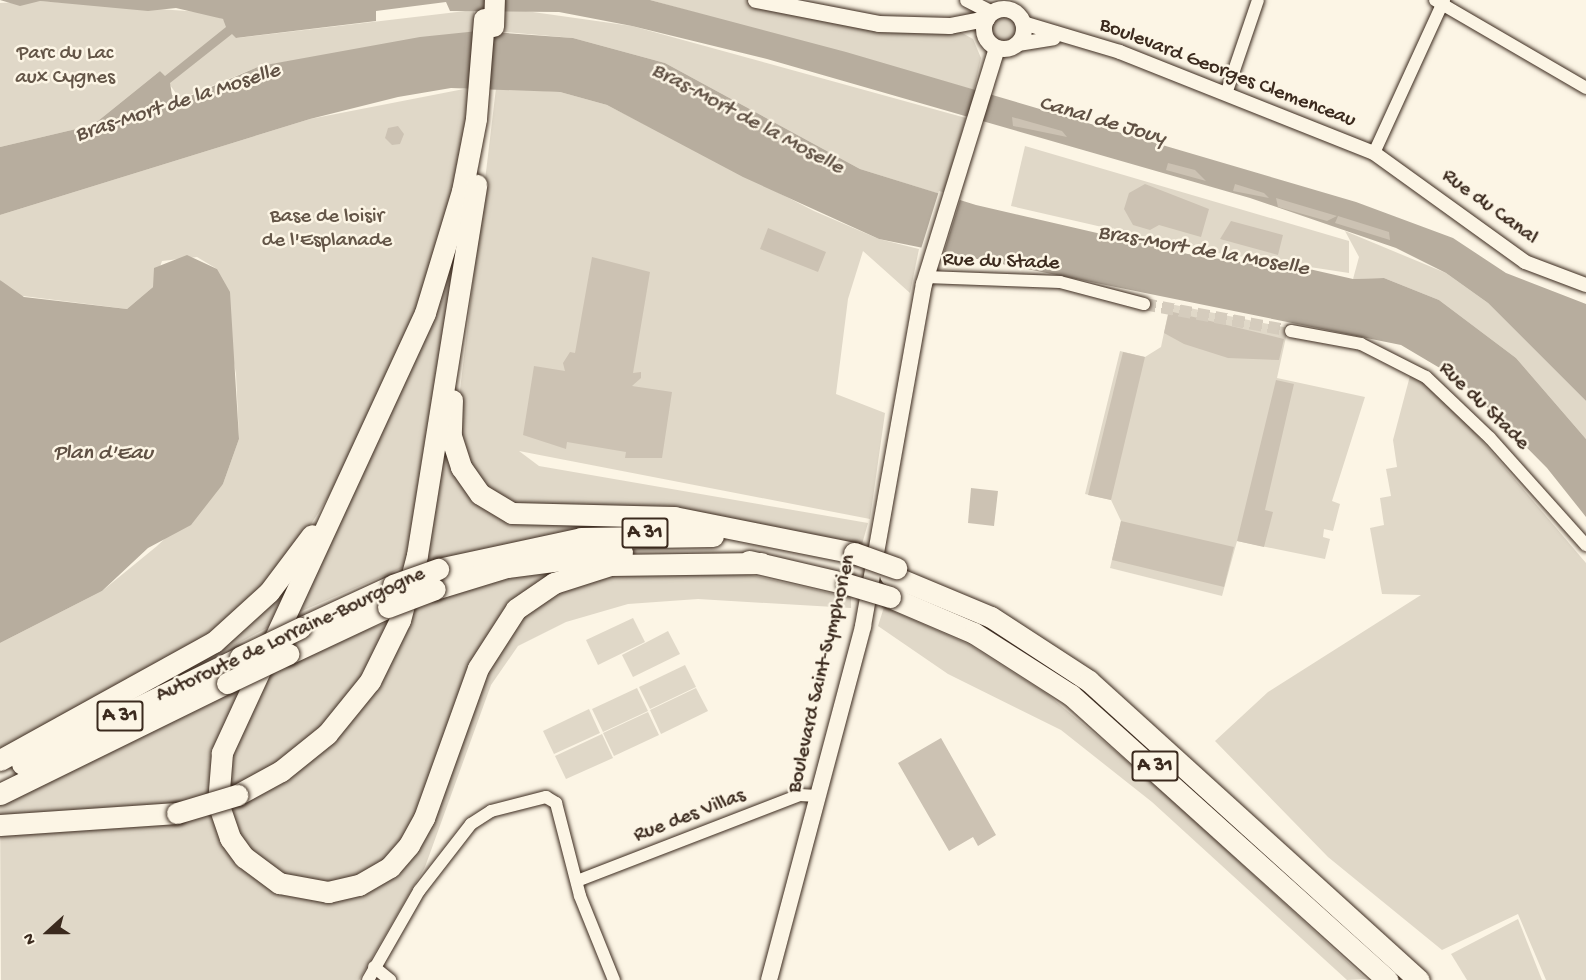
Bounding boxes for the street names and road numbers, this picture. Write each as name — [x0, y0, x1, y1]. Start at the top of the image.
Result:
street label: Boulevard Georges Clemenceau — [1095, 13, 1359, 135]
street label: Rue du Canal — [1436, 165, 1542, 251]
street label: Rue du Stade — [942, 248, 1060, 278]
street label: Rue du Stade — [1432, 357, 1534, 457]
road number: A 31 — [621, 516, 669, 550]
street label: Boulevard Saint-Symphorien — [783, 552, 863, 796]
street label: Autoroute de Lorraine-Bourgogne — [152, 562, 430, 710]
road number: A 31 — [96, 699, 144, 733]
road number: A 31 — [1131, 749, 1179, 783]
street label: Rue des Villas — [631, 784, 749, 850]

